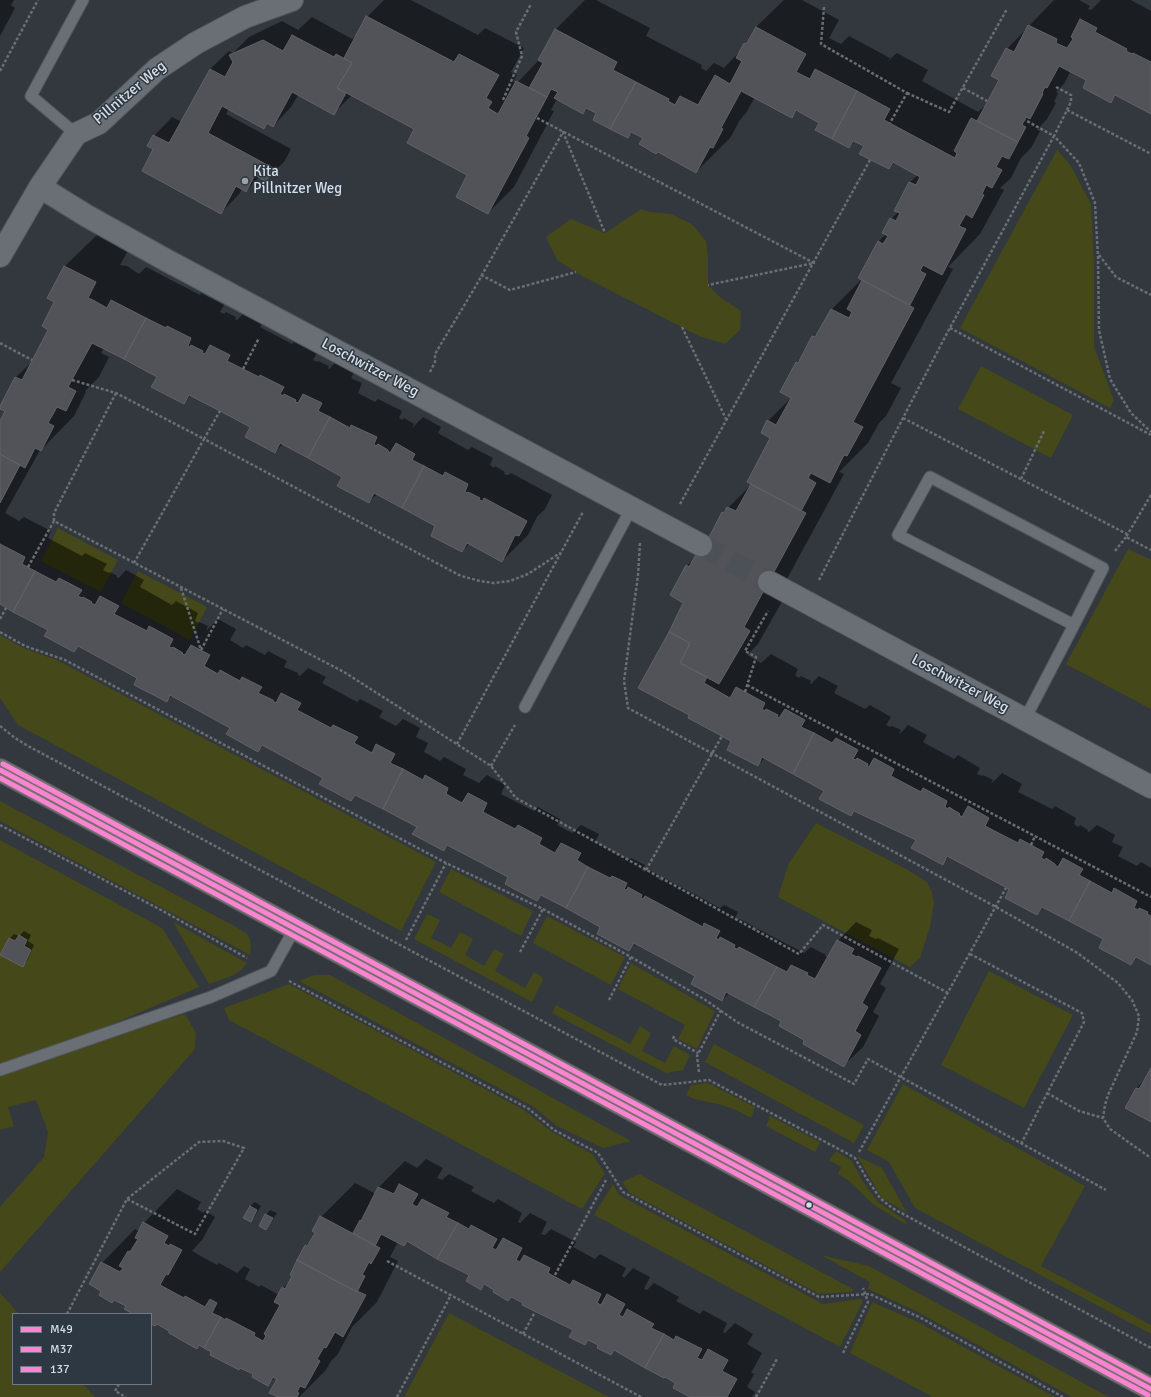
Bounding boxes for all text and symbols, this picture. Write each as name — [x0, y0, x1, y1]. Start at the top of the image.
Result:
street label: Pillnitzer Weg — [90, 57, 170, 129]
place label: Kita Pillnitzer Weg — [253, 163, 342, 198]
marker: Kita Pillnitzer Weg — [240, 176, 250, 186]
street label: Loschwitzer Weg — [318, 335, 422, 401]
street label: Loschwitzer Weg — [908, 651, 1012, 717]
unlabelled marker — [804, 1200, 814, 1210]
legend — [12, 1313, 152, 1385]
text: M49 — [50, 1322, 73, 1337]
text: M37 — [50, 1342, 73, 1357]
text: 137 — [50, 1362, 69, 1377]

